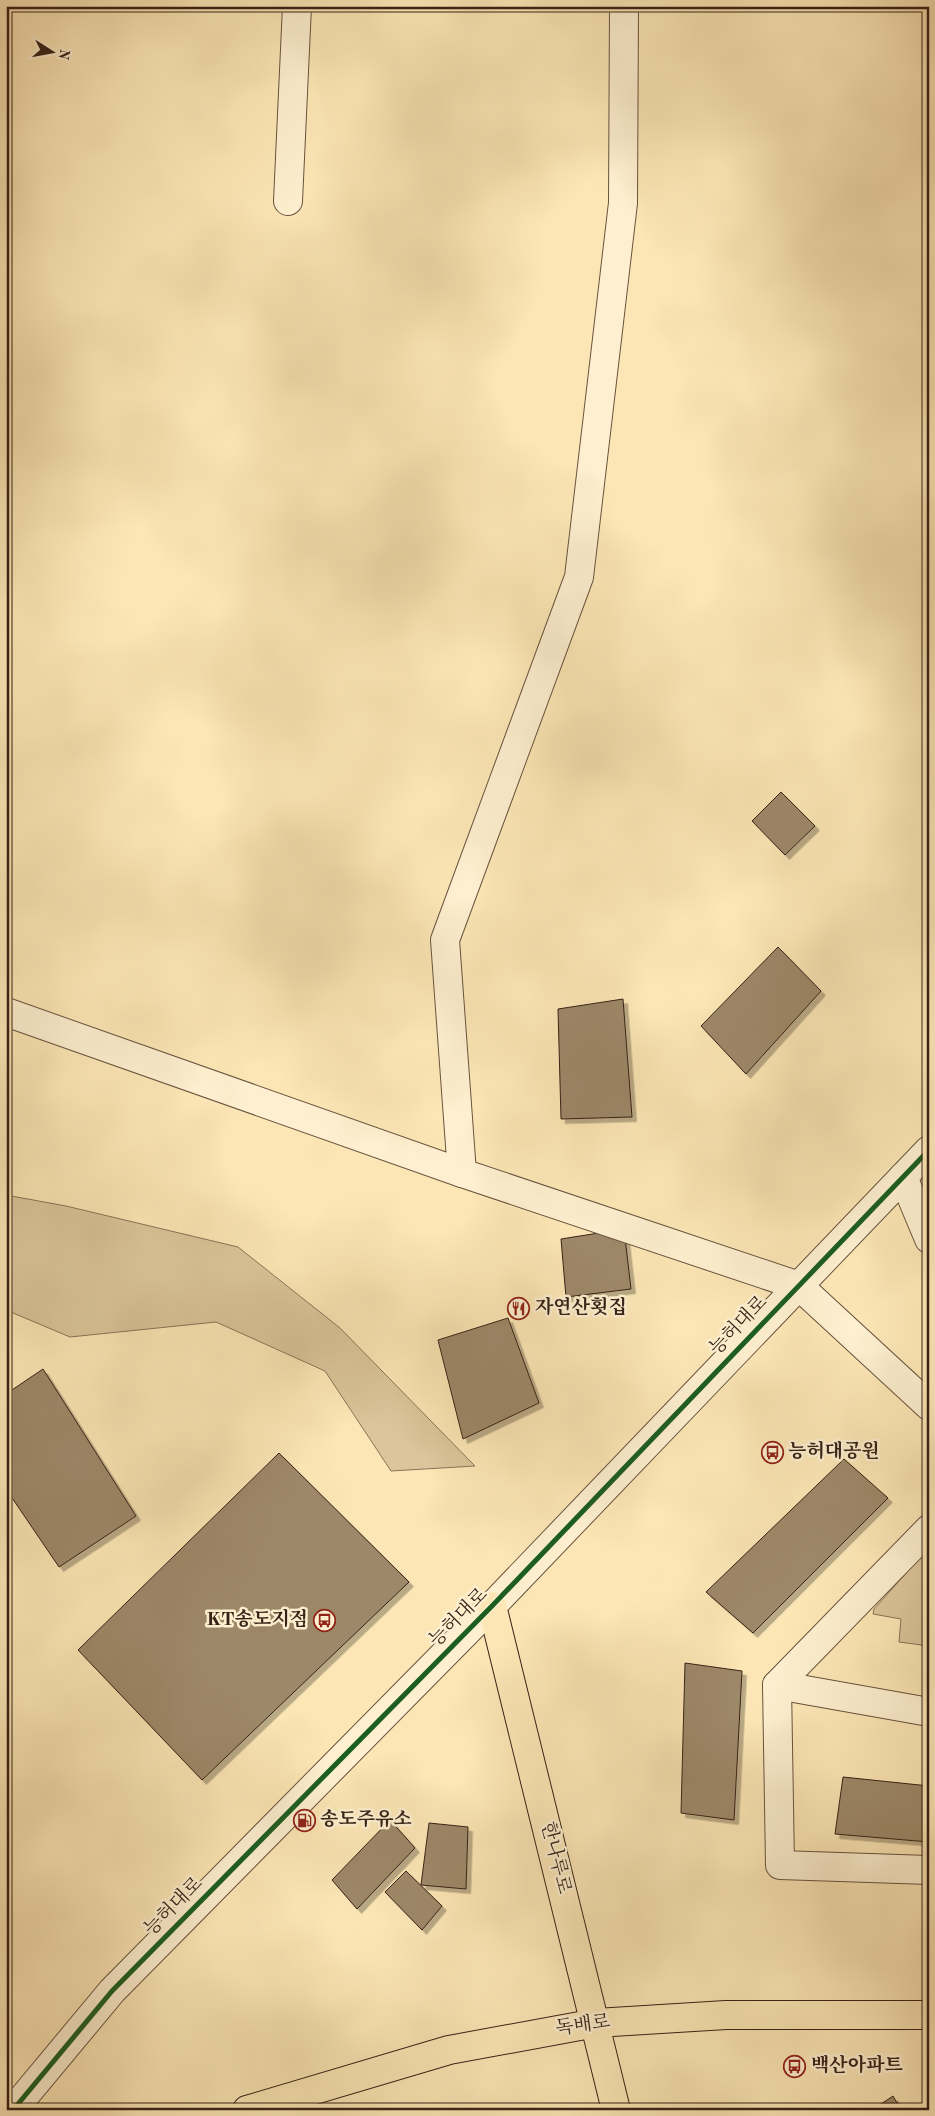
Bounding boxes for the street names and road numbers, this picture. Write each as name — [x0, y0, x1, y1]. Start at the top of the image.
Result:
street label: 능허대로 — [705, 1292, 771, 1359]
street label: 능허대로 — [425, 1584, 492, 1651]
street label: 한나루로 — [537, 1820, 575, 1896]
street label: 능허대로 — [140, 1873, 207, 1940]
street label: 독배로 — [554, 2011, 612, 2039]

